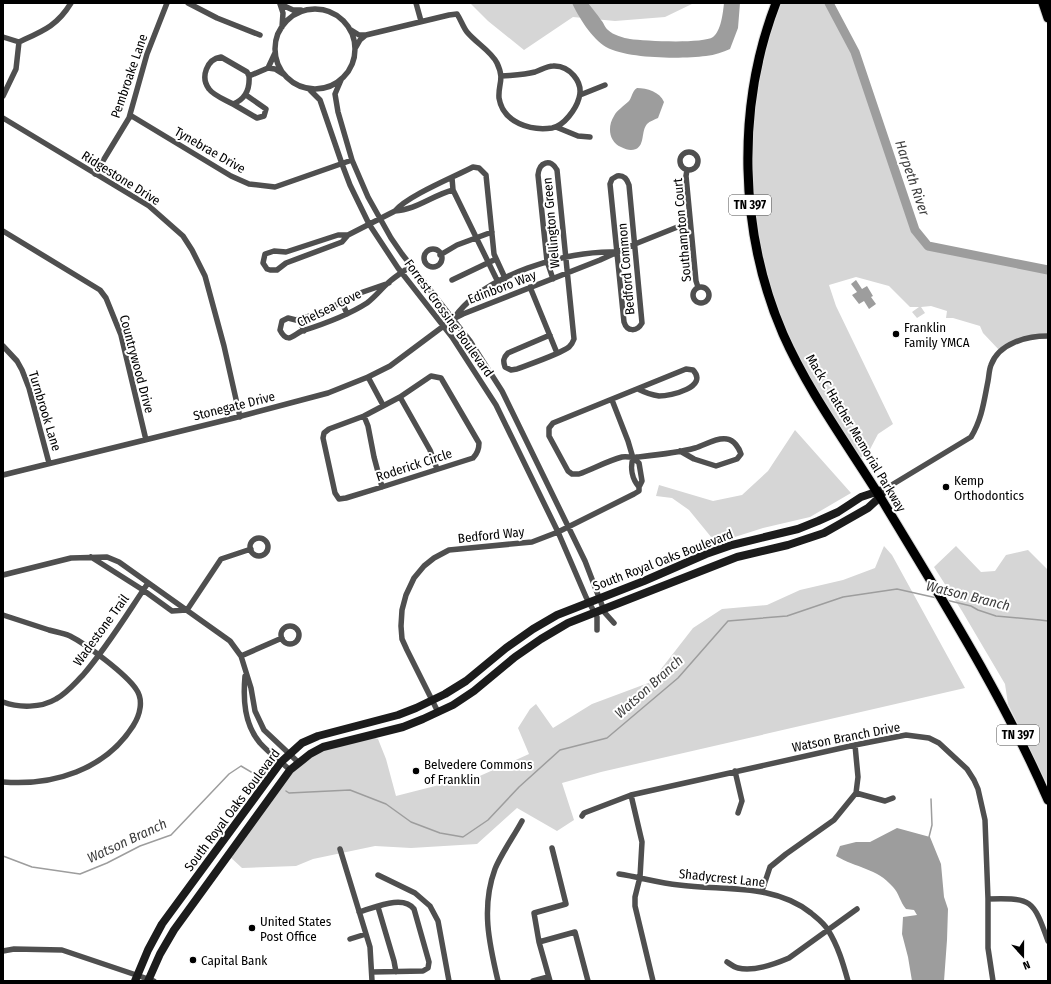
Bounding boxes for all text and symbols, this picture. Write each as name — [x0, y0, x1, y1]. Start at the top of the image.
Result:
street label: Pembroake Lane — [108, 32, 150, 120]
street label: Tynebrae Drive — [172, 124, 248, 176]
water label: Harpeth River — [891, 138, 933, 219]
street label: Ridgestone Drive — [79, 148, 163, 208]
street label: Wellington Green — [540, 177, 562, 269]
street label: Southampton Court — [670, 177, 694, 282]
road number: TN 397 — [729, 195, 771, 215]
street label: Bedford Common — [615, 222, 637, 316]
street label: Forrest Crossing Boulevard — [401, 256, 497, 380]
street label: Edinboro Way — [466, 267, 539, 307]
street label: Chelsea Cove — [294, 286, 364, 330]
street label: Countrywood Drive — [117, 313, 157, 415]
place label: Franklin Family YMCA — [904, 320, 970, 350]
marker: Franklin Family YMCA — [891, 329, 901, 339]
street label: Mack C Hatcher Memorial Parkway — [803, 352, 909, 515]
street label: Turnbrook Lane — [26, 369, 64, 453]
street label: Stonegate Drive — [191, 389, 277, 423]
street label: Roderick Circle — [374, 446, 454, 484]
place label: Kemp Orthodontics — [954, 473, 1024, 503]
marker: Kemp Orthodontics — [941, 482, 951, 492]
street label: Bedford Way — [457, 524, 525, 546]
street label: South Royal Oaks Boulevard — [591, 526, 735, 594]
water label: Watson Branch — [924, 577, 1012, 615]
street label: Wadestone Trail — [70, 591, 132, 669]
water label: Watson Branch — [611, 652, 687, 722]
street label: Watson Branch Drive — [791, 719, 901, 755]
road number: TN 397 — [997, 725, 1039, 745]
street label: South Royal Oaks Boulevard — [181, 746, 283, 874]
place label: Belvedere Commons of Franklin — [424, 757, 533, 787]
marker: Belvedere Commons of Franklin — [411, 766, 421, 776]
water label: Watson Branch — [84, 815, 170, 867]
street label: Shadycrest Lane — [678, 866, 766, 890]
place label: United States Post Office — [260, 914, 332, 944]
marker: United States Post Office — [247, 923, 257, 933]
north arrow — [1003, 936, 1043, 976]
place label: Capital Bank — [201, 953, 268, 968]
marker: Capital Bank — [188, 955, 198, 965]
text: N — [1021, 958, 1032, 972]

